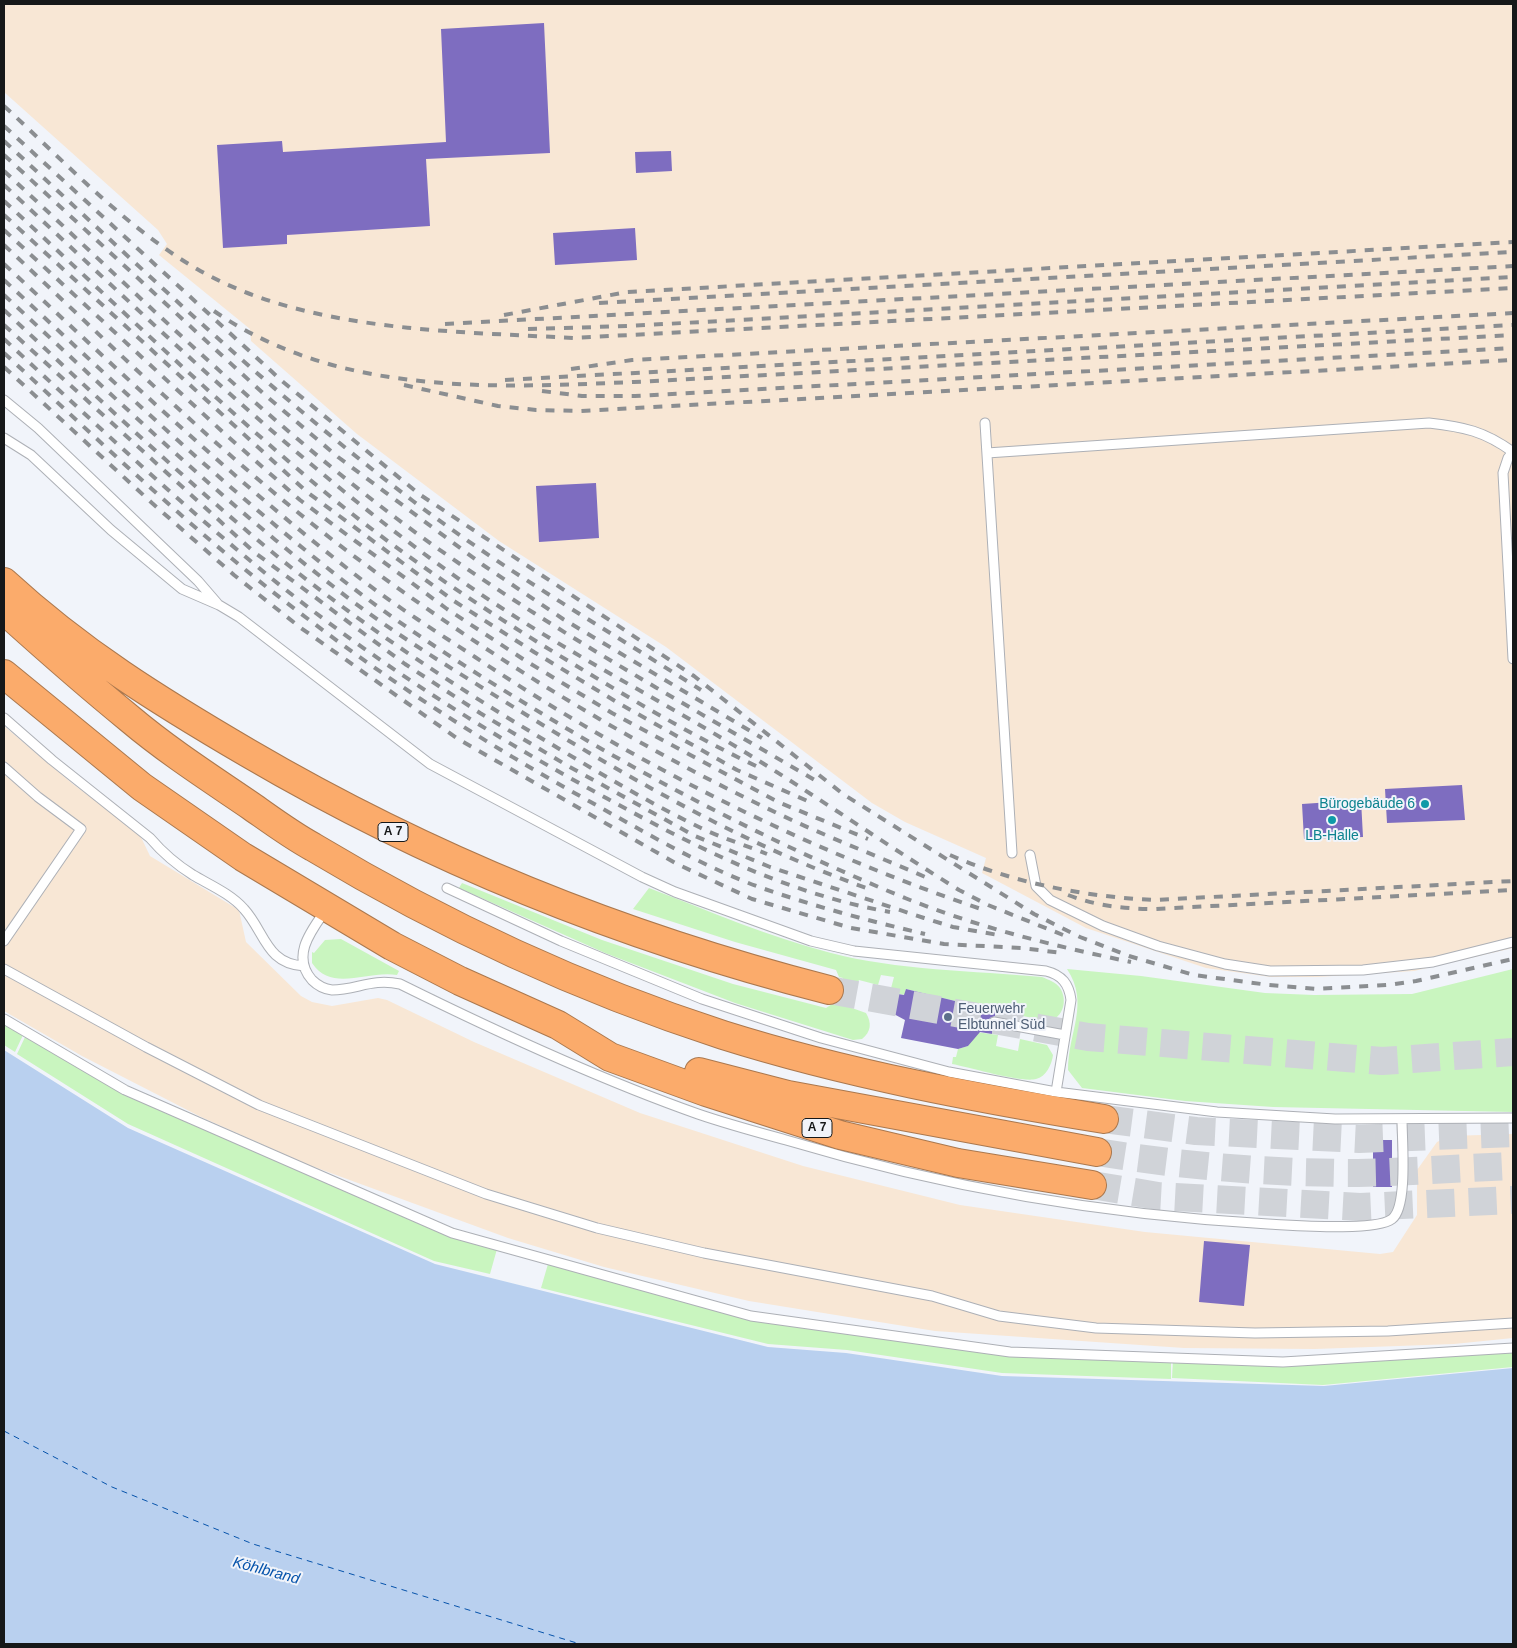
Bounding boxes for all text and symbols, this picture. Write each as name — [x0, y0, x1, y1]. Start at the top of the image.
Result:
place label: Bürogebäude 6 — [1319, 796, 1415, 812]
marker: Bürogebäude 6 — [1419, 798, 1431, 810]
marker: LB-Halle — [1326, 814, 1338, 826]
road number: A 7 — [378, 822, 408, 842]
place label: LB-Halle — [1305, 828, 1359, 844]
place label: Feuerwehr Elbtunnel Süd — [958, 1001, 1045, 1034]
marker: Feuerwehr Elbtunnel Süd — [942, 1011, 954, 1023]
road number: A 7 — [802, 1118, 832, 1138]
water label: Köhlbrand — [231, 1553, 301, 1589]

